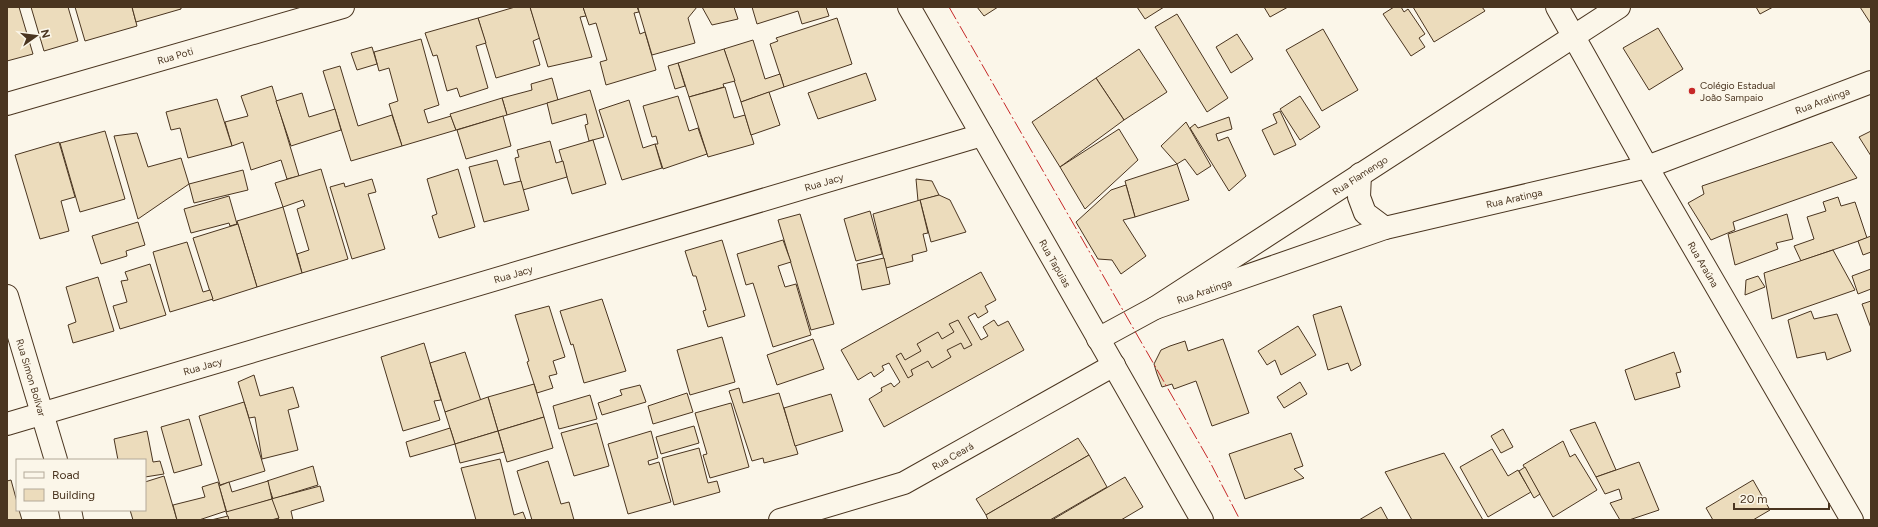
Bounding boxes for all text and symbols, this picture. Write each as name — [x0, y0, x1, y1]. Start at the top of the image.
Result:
north arrow — [16, 16, 56, 56]
text: N — [38, 28, 53, 39]
street label: Rua Poti — [156, 44, 195, 67]
place label: Colégio Estadual João Sampaio — [1700, 79, 1775, 104]
street label: Rua Aratinga — [1793, 84, 1851, 117]
marker: Colégio Estadual João Sampaio — [1687, 86, 1697, 96]
street label: Rua Flamengo — [1330, 152, 1390, 198]
street label: Rua Jacy — [803, 170, 846, 194]
street label: Rua Aratinga — [1485, 185, 1543, 211]
street label: Rua Tapuias — [1036, 237, 1074, 290]
street label: Rua Araúna — [1685, 239, 1722, 290]
street label: Rua Jacy — [492, 262, 535, 286]
street label: Rua Aratinga — [1175, 275, 1233, 306]
street label: Rua Simon Bolívar — [14, 337, 49, 418]
street label: Rua Jacy — [181, 354, 224, 378]
street label: Rua Ceará — [929, 439, 976, 473]
legend — [16, 459, 146, 511]
text: Road — [52, 468, 80, 482]
scale bar — [1734, 485, 1829, 511]
text: Building — [52, 488, 95, 502]
text: 20 m — [1740, 492, 1768, 506]

